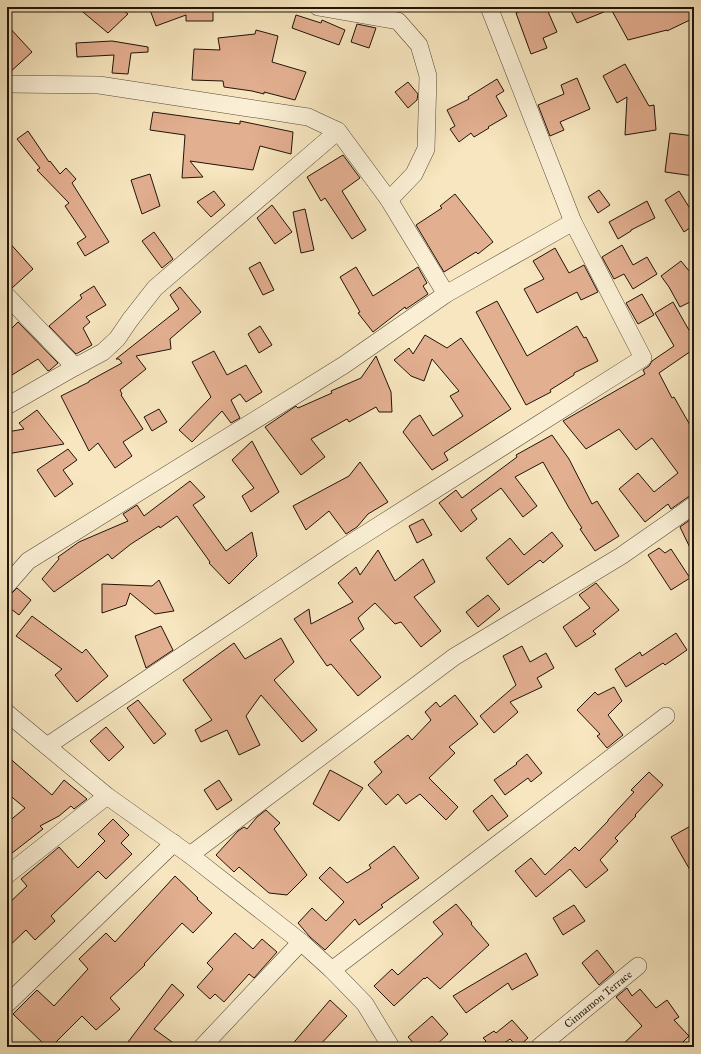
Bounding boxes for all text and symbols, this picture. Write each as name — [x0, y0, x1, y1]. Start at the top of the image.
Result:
street label: Cinnamon Terrace — [562, 967, 635, 1031]

